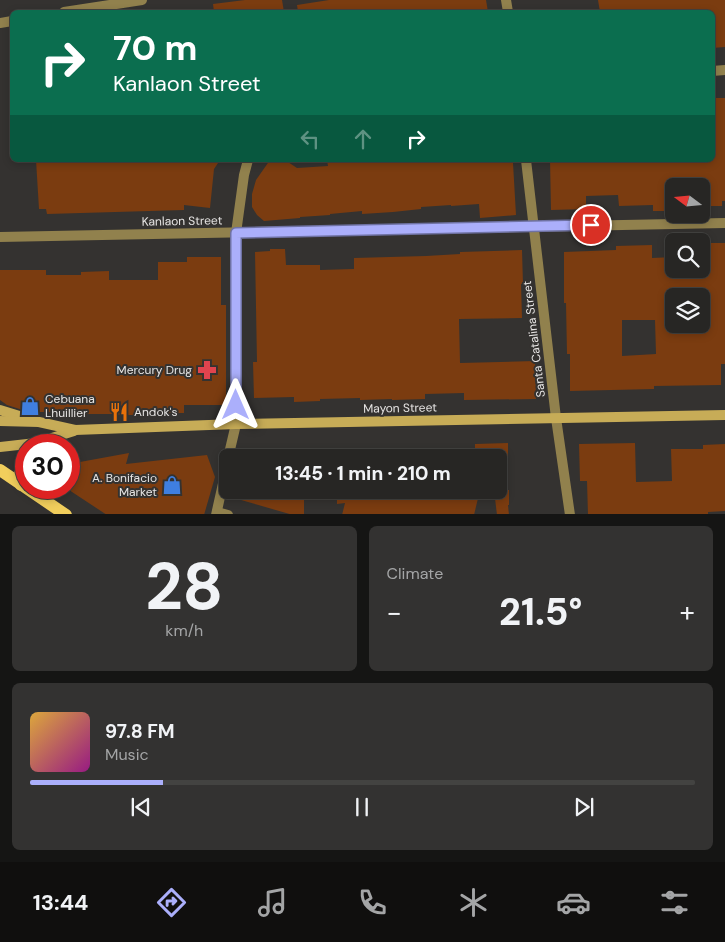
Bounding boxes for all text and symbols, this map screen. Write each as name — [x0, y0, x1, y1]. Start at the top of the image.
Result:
text: 70 m — [113, 25, 197, 71]
icon: right — [30, 30, 95, 95]
text: Kanlaon Street — [113, 69, 261, 98]
icon: left — [296, 125, 324, 153]
icon: ahead — [349, 125, 377, 153]
icon: right — [402, 125, 430, 153]
north arrow — [665, 178, 710, 222]
map controls — [665, 178, 710, 333]
pin — [570, 204, 612, 246]
icon: arrive — [577, 211, 605, 239]
street label: Kanlaon Street — [142, 212, 223, 230]
button: search — [665, 233, 710, 278]
street label: Santa Catalina Street — [519, 280, 549, 398]
button: layers — [665, 288, 710, 333]
pharmacy icon: Mercury Drug — [196, 359, 218, 381]
place label: Mercury Drug — [117, 362, 192, 378]
position arrow — [209, 378, 261, 430]
place label: Cebuana Lhuillier — [45, 391, 95, 421]
shop icon: Cebuana Lhuillier — [19, 395, 41, 417]
street label: Mayon Street — [363, 399, 437, 417]
restaurant icon: Andok's — [108, 401, 130, 423]
place label: Andok's — [134, 404, 177, 420]
speed limit sign: 30 — [15, 434, 80, 499]
text: 13:45 · 1 min · 210 m — [275, 461, 451, 486]
place label: A. Bonifacio Market — [92, 470, 157, 500]
shop icon: A. Bonifacio Market — [161, 474, 183, 496]
text: 28 — [145, 545, 223, 629]
text: Climate — [387, 563, 443, 584]
text: 21.5° — [499, 587, 582, 637]
text: − — [387, 594, 402, 631]
text: + — [680, 594, 695, 631]
text: km/h — [165, 620, 203, 641]
text: 97.8 FM — [105, 719, 175, 744]
text: Music — [105, 744, 149, 765]
icon: previous — [127, 793, 155, 821]
icon: pause — [348, 793, 376, 821]
icon: next — [570, 793, 598, 821]
icon: directions — [154, 885, 189, 920]
icon: music — [255, 885, 290, 920]
icon: phone — [355, 885, 390, 920]
icon: climate — [456, 885, 491, 920]
icon: car — [556, 885, 591, 920]
icon: filters — [657, 885, 692, 920]
text: 13:44 — [33, 888, 88, 917]

